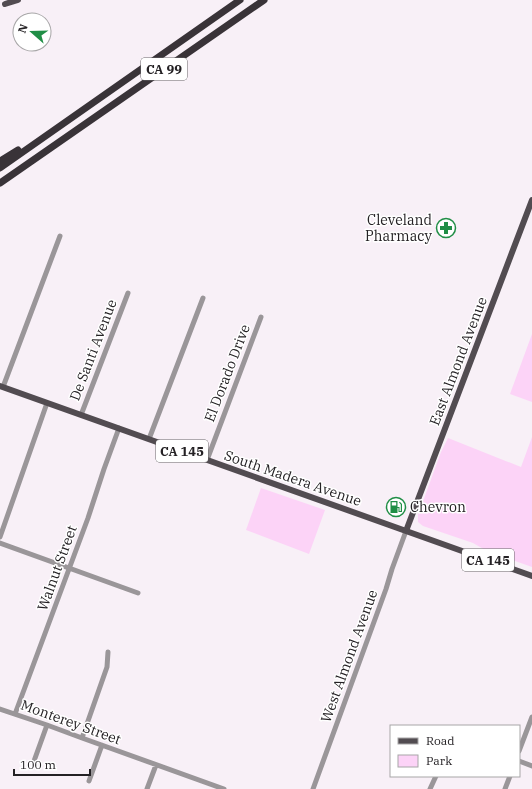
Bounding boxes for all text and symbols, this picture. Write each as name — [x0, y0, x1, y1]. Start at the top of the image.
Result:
north arrow — [12, 12, 52, 52]
text: N — [15, 22, 31, 35]
road number: CA 99 — [141, 58, 187, 80]
place label: Cleveland Pharmacy — [365, 211, 433, 245]
pharmacy icon: Cleveland Pharmacy — [435, 217, 457, 239]
street label: East Almond Avenue — [425, 294, 491, 428]
street label: De Santi Avenue — [65, 297, 121, 403]
street label: El Dorado Drive — [200, 322, 254, 424]
road number: CA 145 — [156, 440, 208, 462]
street label: South Madera Avenue — [222, 446, 364, 510]
fuel station icon: Chevron — [385, 496, 407, 518]
place label: Chevron — [410, 498, 466, 516]
street label: Walnut Street — [33, 523, 81, 613]
road number: CA 145 — [462, 549, 514, 571]
street label: West Almond Avenue — [317, 587, 381, 725]
street label: Monterey Street — [18, 696, 124, 748]
legend — [390, 725, 520, 777]
text: Road — [426, 733, 455, 748]
scale bar — [14, 751, 90, 777]
text: Park — [426, 753, 452, 768]
text: 100 m — [20, 757, 56, 772]

